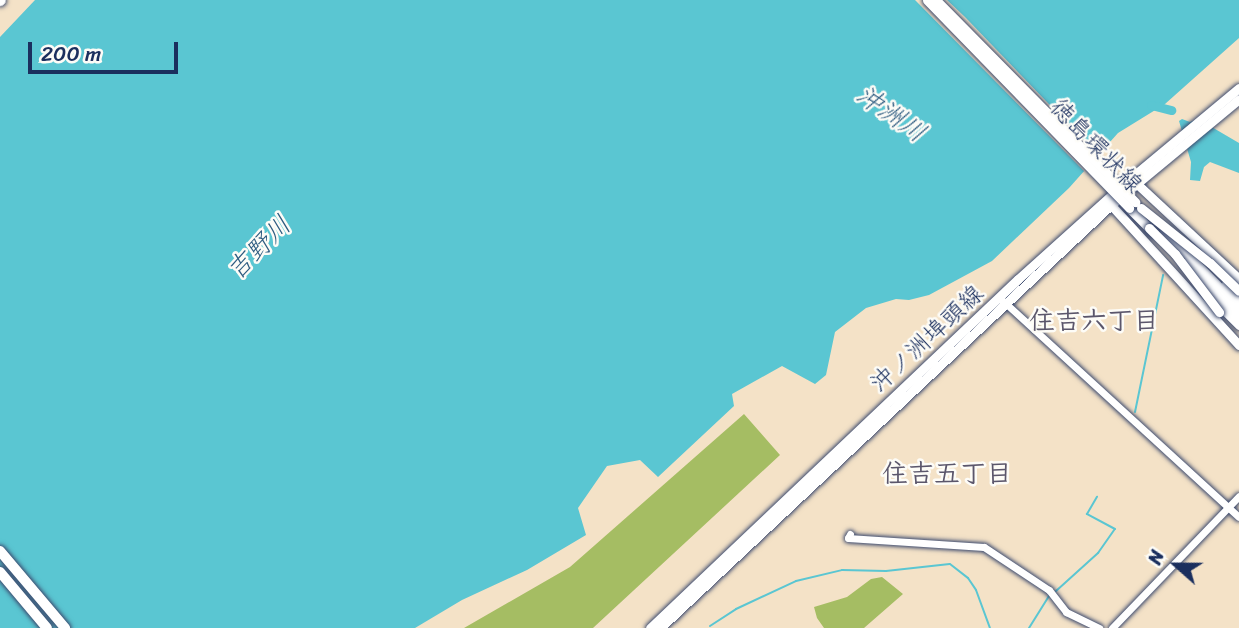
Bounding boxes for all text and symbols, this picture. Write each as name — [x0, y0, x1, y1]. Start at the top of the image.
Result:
scale bar — [32, 28, 182, 72]
text: 200 m — [41, 35, 101, 73]
water label: 沖洲川 — [850, 79, 932, 149]
street label: 徳島環状線 — [1044, 93, 1148, 199]
water label: 吉野川 — [220, 209, 298, 287]
street label: 沖ノ洲埠頭線 — [865, 279, 989, 399]
district label: 住吉六丁目 — [1029, 305, 1159, 337]
district label: 住吉五丁目 — [882, 458, 1012, 490]
north arrow — [1141, 530, 1211, 600]
text: N — [1138, 545, 1174, 569]

